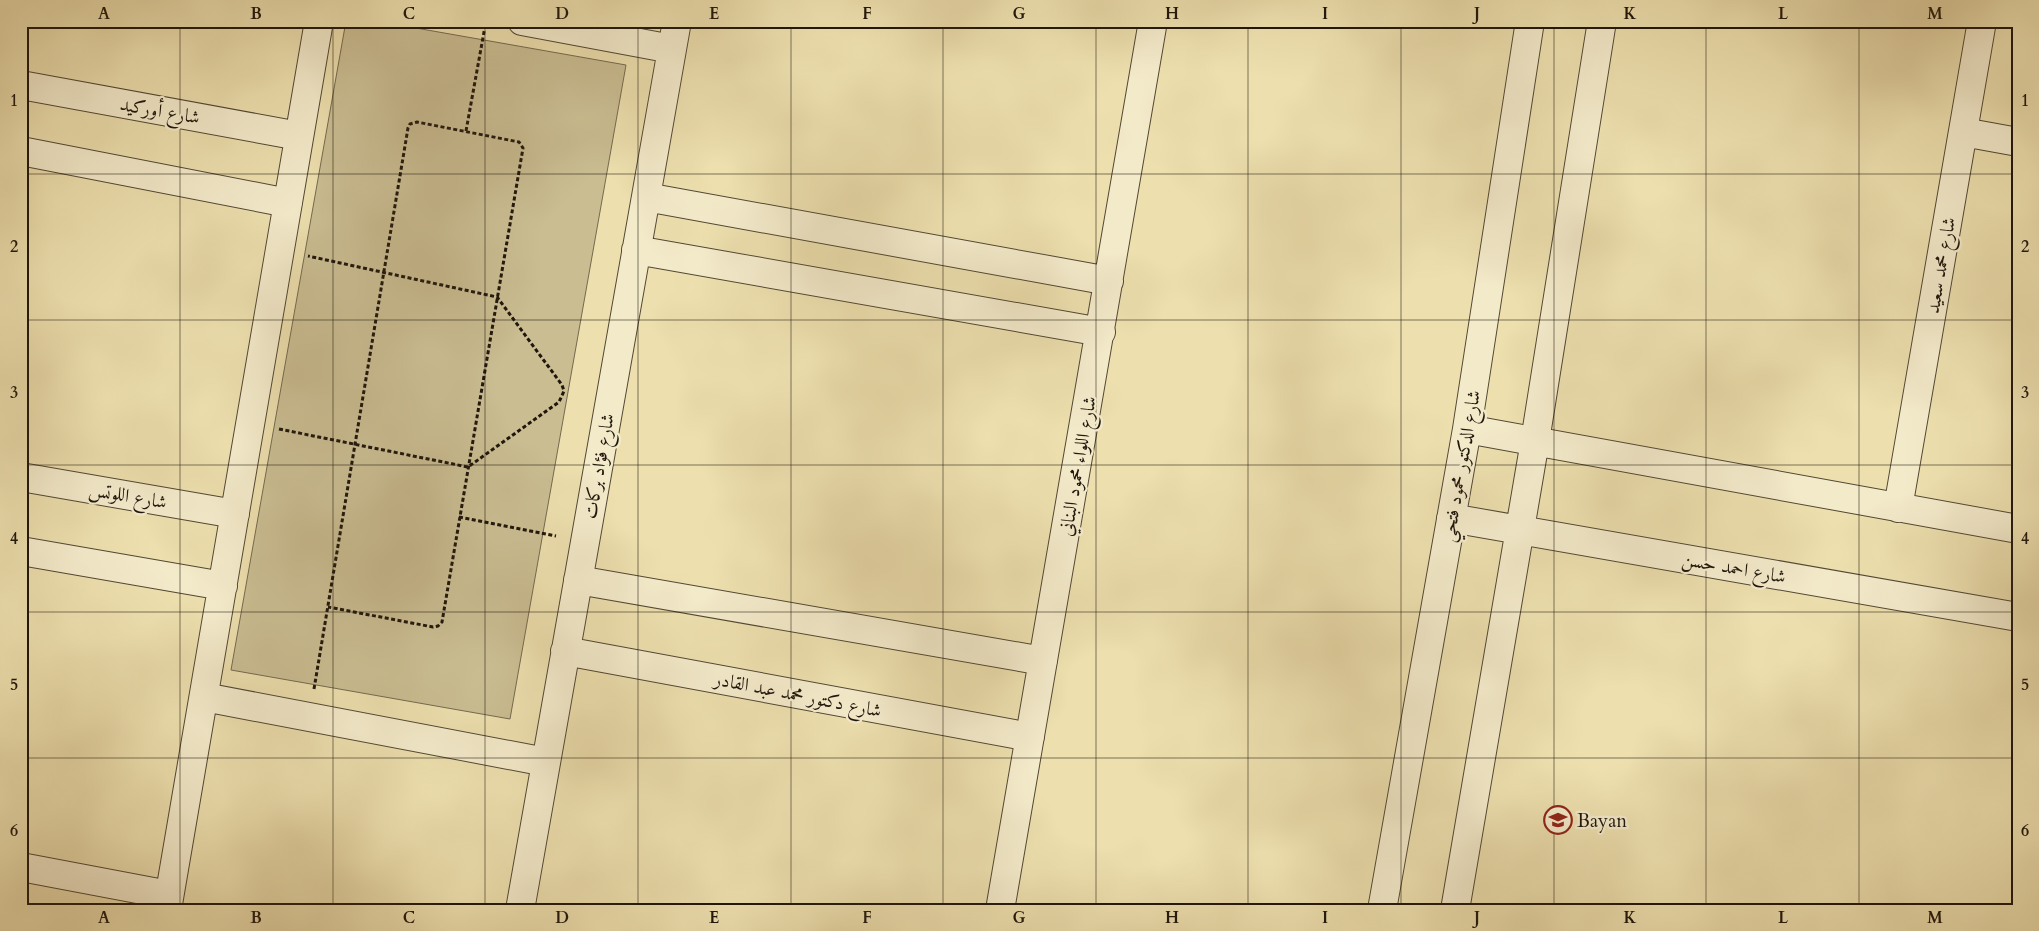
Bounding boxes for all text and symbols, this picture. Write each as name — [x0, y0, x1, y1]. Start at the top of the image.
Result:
text: A — [98, 3, 110, 25]
text: B — [250, 3, 262, 25]
text: C — [403, 3, 415, 25]
text: D — [555, 3, 569, 25]
text: E — [709, 3, 719, 25]
text: F — [862, 3, 872, 25]
text: G — [1012, 3, 1026, 25]
text: H — [1165, 3, 1179, 25]
text: I — [1322, 3, 1328, 25]
text: J — [1472, 3, 1480, 25]
text: K — [1624, 3, 1637, 25]
text: L — [1778, 3, 1789, 25]
text: M — [1927, 3, 1943, 25]
text: 1 — [10, 90, 18, 112]
text: 1 — [2021, 90, 2029, 112]
street label: شارع أوركيد — [117, 91, 202, 133]
street label: شارع محمد سعيد — [1920, 215, 1964, 316]
text: 2 — [10, 236, 18, 258]
text: 2 — [2021, 236, 2029, 258]
text: 3 — [10, 382, 18, 404]
text: 3 — [2021, 382, 2029, 404]
street label: شارع الدكتور محمود فتحي — [1435, 388, 1492, 545]
street label: شارع اللواء محمود البناني — [1053, 394, 1105, 539]
street label: شارع فؤاد بركات — [577, 411, 623, 521]
street label: شارع اللوتس — [86, 476, 169, 518]
text: 4 — [10, 528, 18, 550]
text: 4 — [2021, 528, 2029, 550]
street label: شارع احمد حسن — [1679, 546, 1788, 592]
street label: شارع دكتور محمد عبد القادر — [709, 666, 884, 726]
text: 5 — [10, 674, 18, 696]
text: 5 — [2021, 674, 2029, 696]
school or university icon: Bayan — [1543, 805, 1573, 835]
place label: Bayan — [1577, 808, 1627, 834]
text: 6 — [10, 820, 18, 842]
text: 6 — [2021, 820, 2029, 842]
text: A — [98, 907, 110, 929]
text: B — [250, 907, 262, 929]
text: C — [403, 907, 415, 929]
text: D — [555, 907, 569, 929]
text: E — [709, 907, 719, 929]
text: F — [862, 907, 872, 929]
text: G — [1012, 907, 1026, 929]
text: H — [1165, 907, 1179, 929]
text: I — [1322, 907, 1328, 929]
text: J — [1472, 907, 1480, 929]
text: K — [1624, 907, 1637, 929]
text: L — [1778, 907, 1789, 929]
text: M — [1927, 907, 1943, 929]

